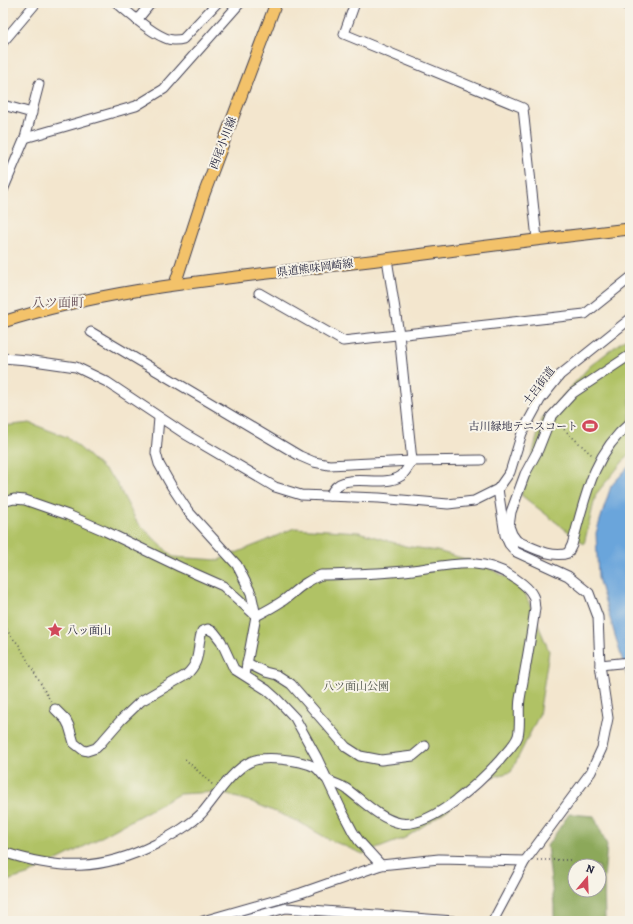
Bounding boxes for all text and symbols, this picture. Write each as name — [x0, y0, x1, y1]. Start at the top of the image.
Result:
street label: 西尾小川線 — [206, 115, 240, 171]
street label: 県道熊味岡崎線 — [276, 256, 354, 280]
district label: 八ツ面町 — [32, 294, 84, 311]
street label: 土呂街道 — [520, 364, 558, 408]
sports icon: 古川緑地テニスコート — [581, 417, 599, 435]
place label: 古川緑地テニスコート — [468, 419, 578, 434]
place icon: 八ッ面山 — [46, 621, 64, 639]
place label: 八ッ面山 — [67, 623, 111, 638]
park label: 八ツ面山公園 — [323, 679, 389, 694]
north arrow — [567, 858, 607, 898]
text: N — [584, 861, 596, 877]

